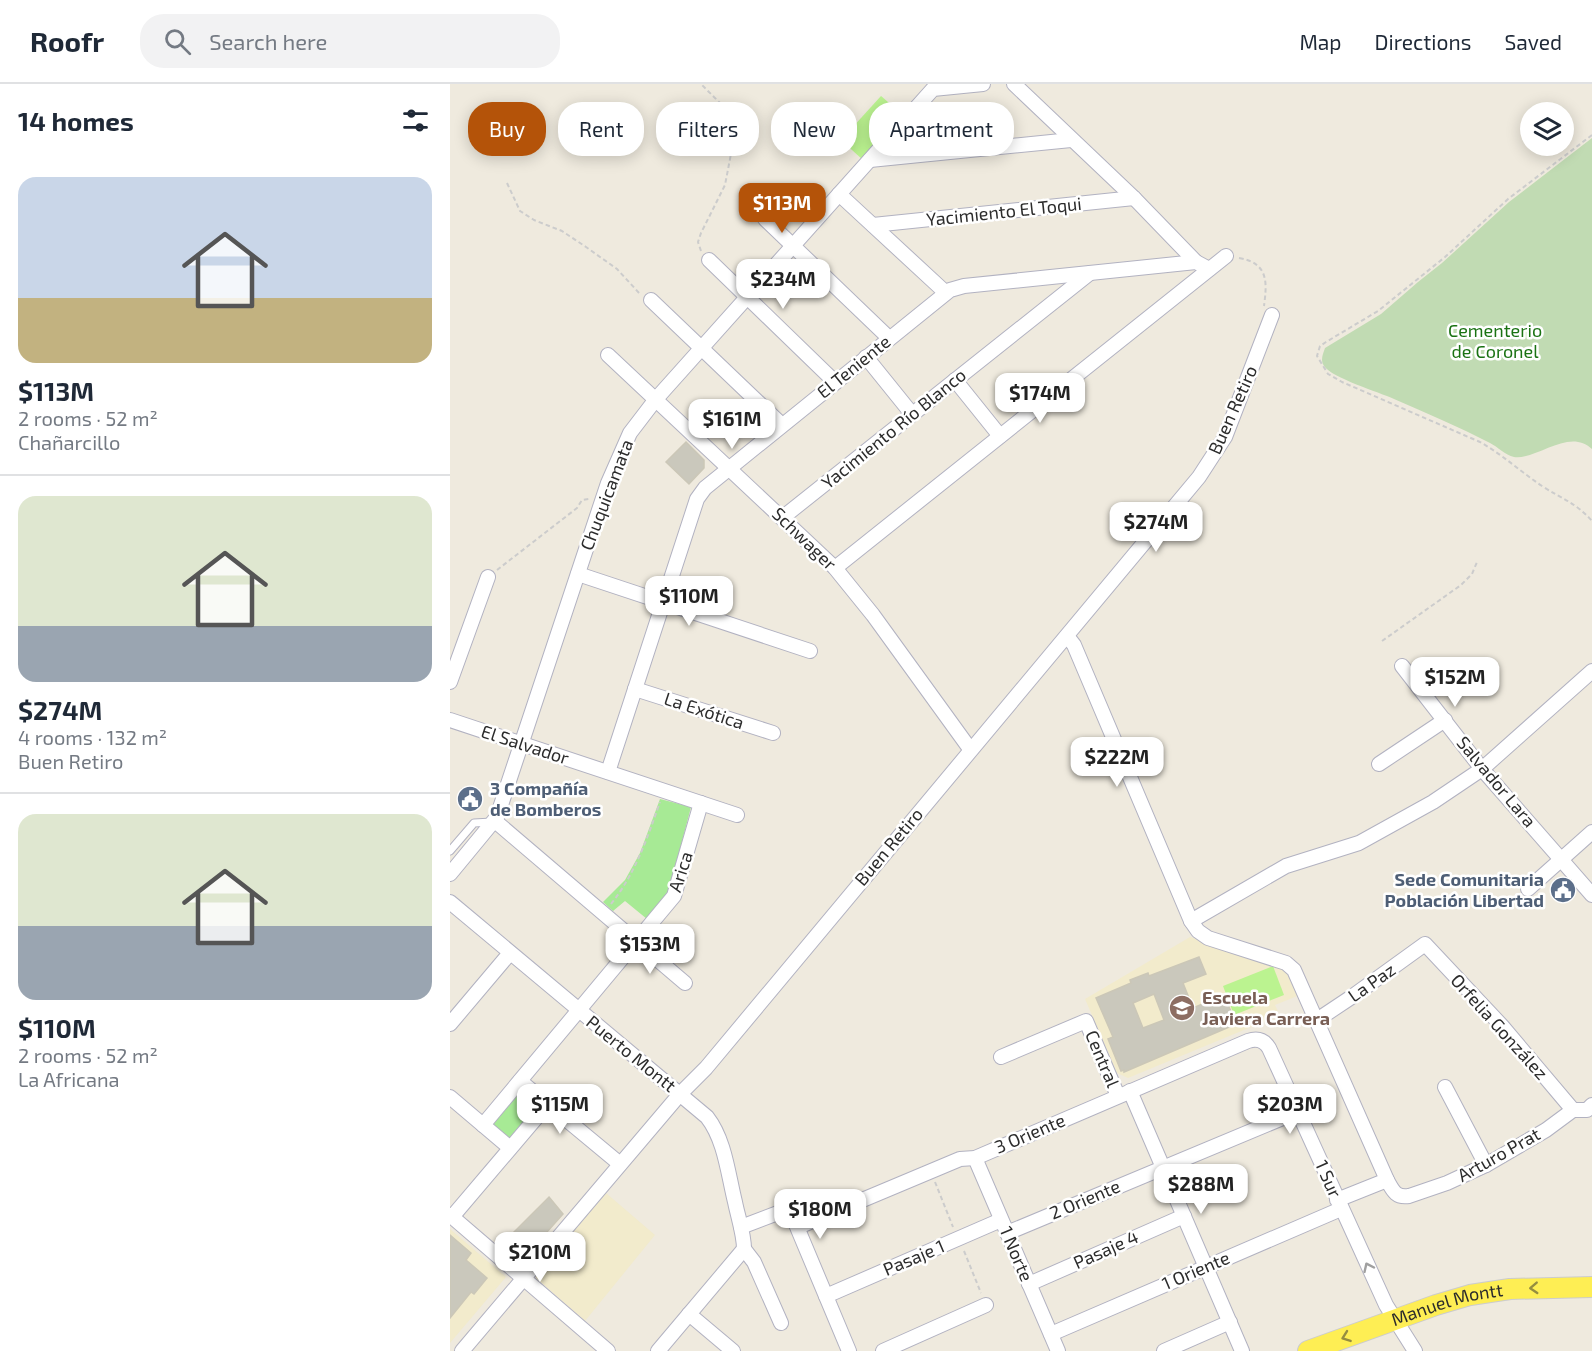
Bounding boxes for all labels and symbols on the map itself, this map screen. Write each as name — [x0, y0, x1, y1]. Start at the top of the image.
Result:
pin: $113M — [740, 183, 824, 234]
street label: Yacimiento El Toqui — [925, 192, 1083, 230]
pin: $234M — [741, 259, 825, 310]
park label: Cementerio de Coronel — [1448, 319, 1542, 362]
street label: El Teniente — [812, 330, 895, 403]
street label: Buen Retiro — [1203, 362, 1261, 457]
street label: Yacimiento Río Blanco — [817, 363, 970, 493]
pin: $174M — [998, 373, 1082, 424]
pin: $161M — [690, 399, 774, 450]
street label: Chuquicamata — [575, 436, 637, 553]
street label: Schwager — [768, 502, 841, 574]
pin: $274M — [1114, 502, 1198, 553]
pin: $110M — [647, 576, 731, 627]
pin: $152M — [1413, 657, 1497, 708]
street label: La Exótica — [662, 687, 747, 733]
street label: El Salvador — [479, 720, 572, 769]
street label: Salvador Lara — [1452, 731, 1541, 831]
pin: $222M — [1075, 737, 1159, 788]
place label: 3 Compañía de Bomberos — [490, 777, 601, 820]
public building icon: 3 Compañía de Bomberos — [455, 784, 485, 814]
street label: Buen Retiro — [849, 803, 927, 890]
street label: Arica — [663, 849, 697, 895]
place label: Sede Comunitaria Población Libertad — [1384, 868, 1544, 911]
public building icon: Sede Comunitaria Población Libertad — [1548, 875, 1578, 905]
pin: $153M — [608, 924, 692, 975]
street label: La Paz — [1344, 958, 1399, 1006]
street label: Orfelia González — [1447, 969, 1553, 1084]
place label: Escuela Javiera Carrera — [1202, 986, 1330, 1029]
school or university icon: Escuela Javiera Carrera — [1167, 993, 1197, 1023]
street label: Puerto Montt — [582, 1010, 681, 1096]
street label: Central — [1081, 1027, 1125, 1091]
pin: $115M — [518, 1084, 602, 1135]
pin: $203M — [1248, 1084, 1332, 1135]
street label: 3 Oriente — [991, 1108, 1068, 1158]
street label: Arturo Prat — [1453, 1122, 1544, 1186]
street label: 1 Sur — [1311, 1156, 1347, 1201]
pin: $288M — [1159, 1164, 1243, 1215]
street label: 2 Oriente — [1046, 1174, 1123, 1224]
pin: $180M — [778, 1189, 862, 1240]
street label: 1 Norte — [995, 1223, 1038, 1285]
street label: Pasaje 4 — [1070, 1225, 1141, 1273]
pin: $210M — [498, 1232, 582, 1283]
street label: Pasaje 1 — [879, 1234, 948, 1280]
street label: 1 Oriente — [1158, 1246, 1233, 1294]
one-way arrow — [1364, 1263, 1376, 1274]
street label: Manuel Montt — [1388, 1278, 1504, 1330]
one-way arrow — [1529, 1281, 1538, 1294]
one-way arrow — [1341, 1329, 1352, 1342]

